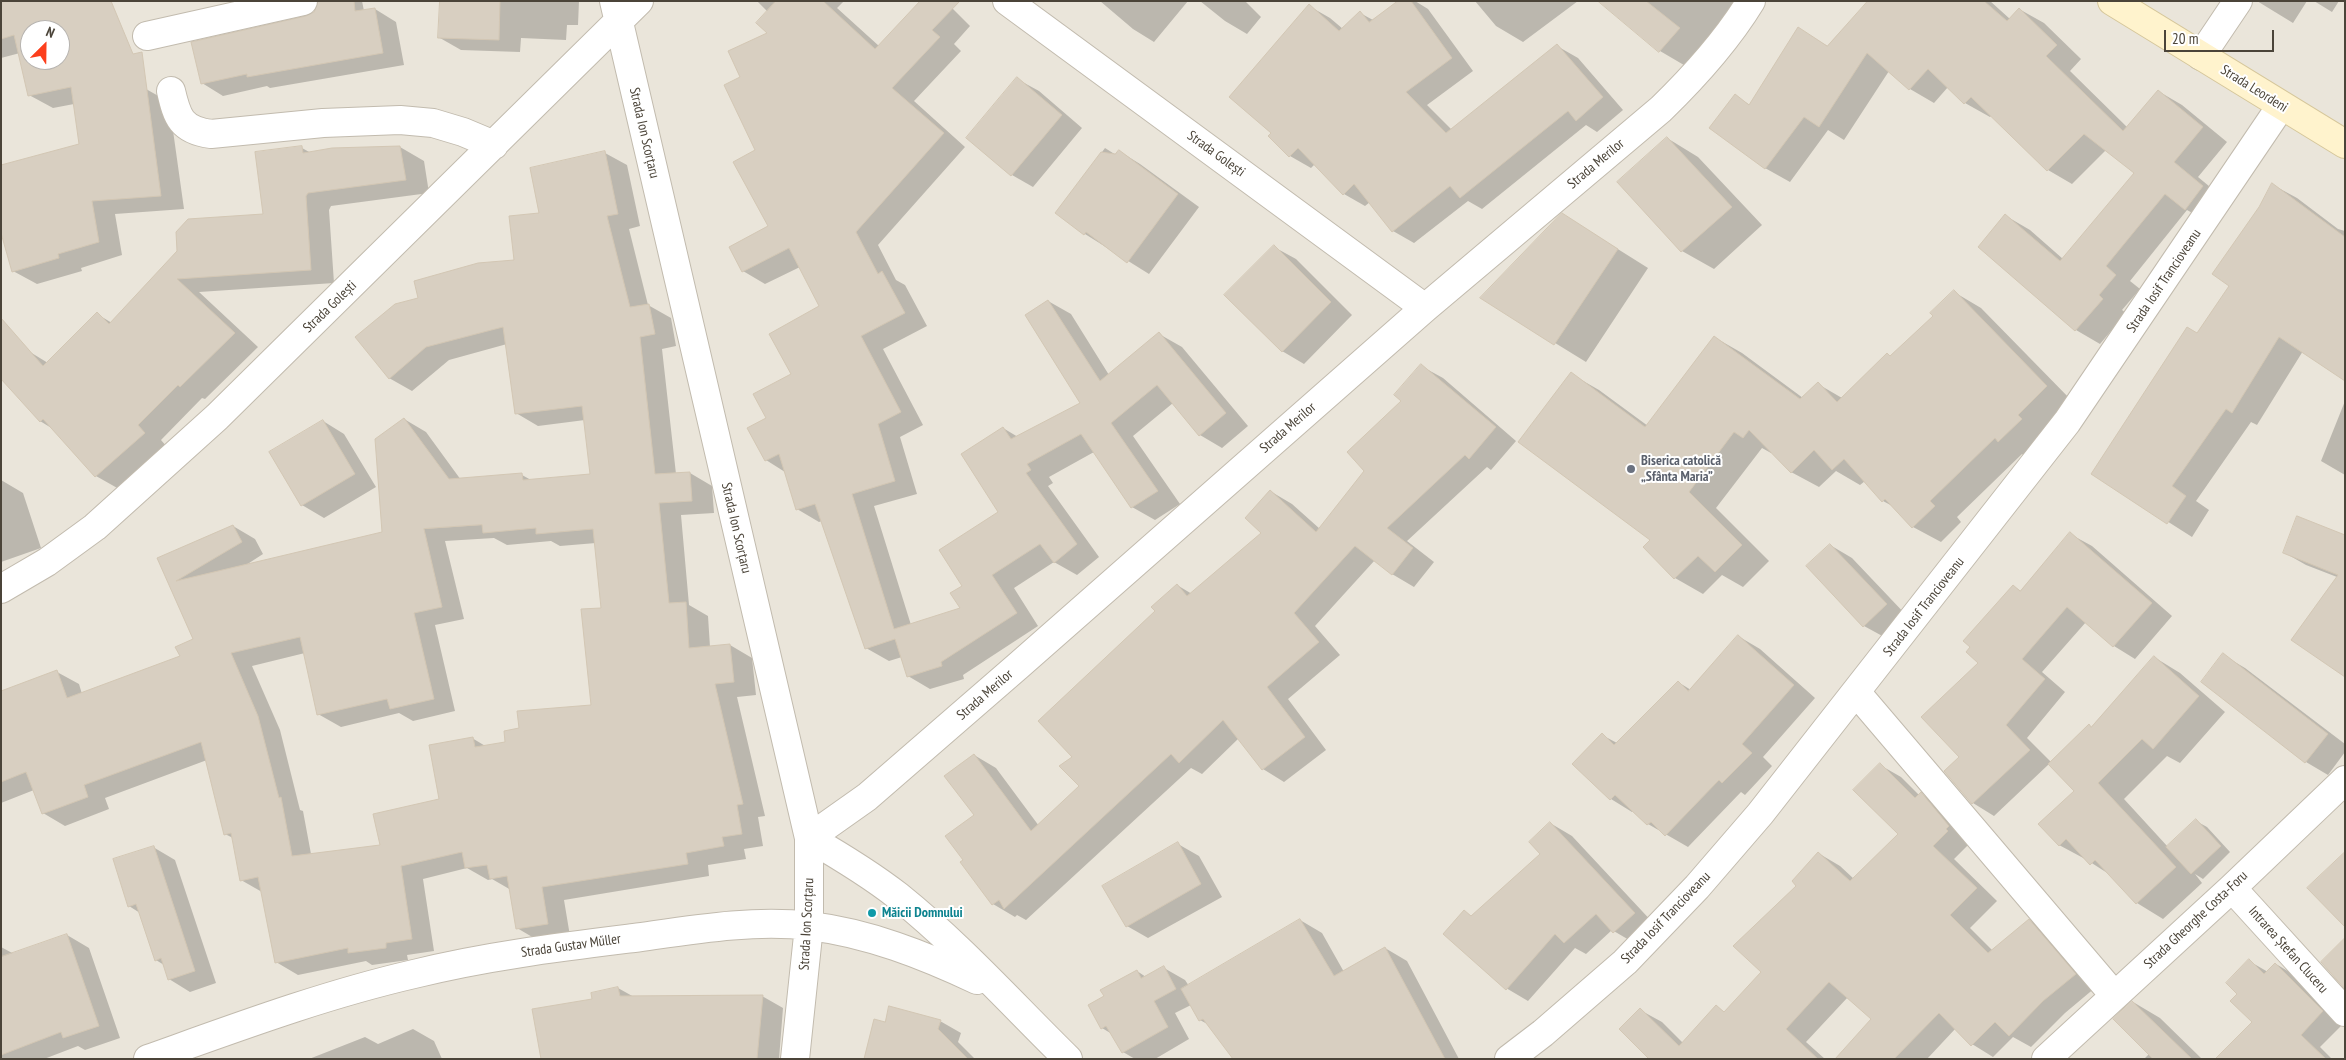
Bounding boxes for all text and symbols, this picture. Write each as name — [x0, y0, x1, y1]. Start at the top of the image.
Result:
north arrow — [20, 20, 70, 70]
scale bar — [2166, 20, 2276, 52]
text: N — [43, 22, 57, 42]
text: 20 m — [2172, 29, 2198, 48]
street label: Strada Leordeni — [2217, 62, 2291, 116]
street label: Strada Ion Scorțaru — [625, 86, 663, 180]
street label: Strada Golești — [1184, 127, 1248, 181]
street label: Strada Merilor — [1564, 136, 1628, 192]
street label: Strada Iosif Trancioveanu — [2123, 226, 2205, 336]
street label: Strada Golești — [300, 278, 360, 336]
street label: Strada Merilor — [1257, 399, 1319, 457]
place label: Biserica catolică „Sfânta Maria” — [1641, 453, 1721, 486]
marker: Biserica catolică „Sfânta Maria” — [1625, 463, 1637, 475]
street label: Strada Ion Scorțaru — [717, 481, 755, 575]
street label: Strada Iosif Trancioveanu — [1880, 554, 1968, 660]
street label: Strada Merilor — [954, 666, 1016, 724]
street label: Strada Gheorghe Costa-Foru — [2141, 868, 2251, 972]
street label: Strada Iosif Trancioveanu — [1618, 869, 1714, 967]
street label: Strada Ion Scorțaru — [796, 877, 818, 971]
street label: Intrarea Ștefan Cluceru — [2245, 903, 2331, 997]
place label: Măicii Domnului — [882, 905, 963, 921]
marker: Măicii Domnului — [866, 907, 878, 919]
street label: Strada Gustav Műller — [520, 931, 622, 961]

